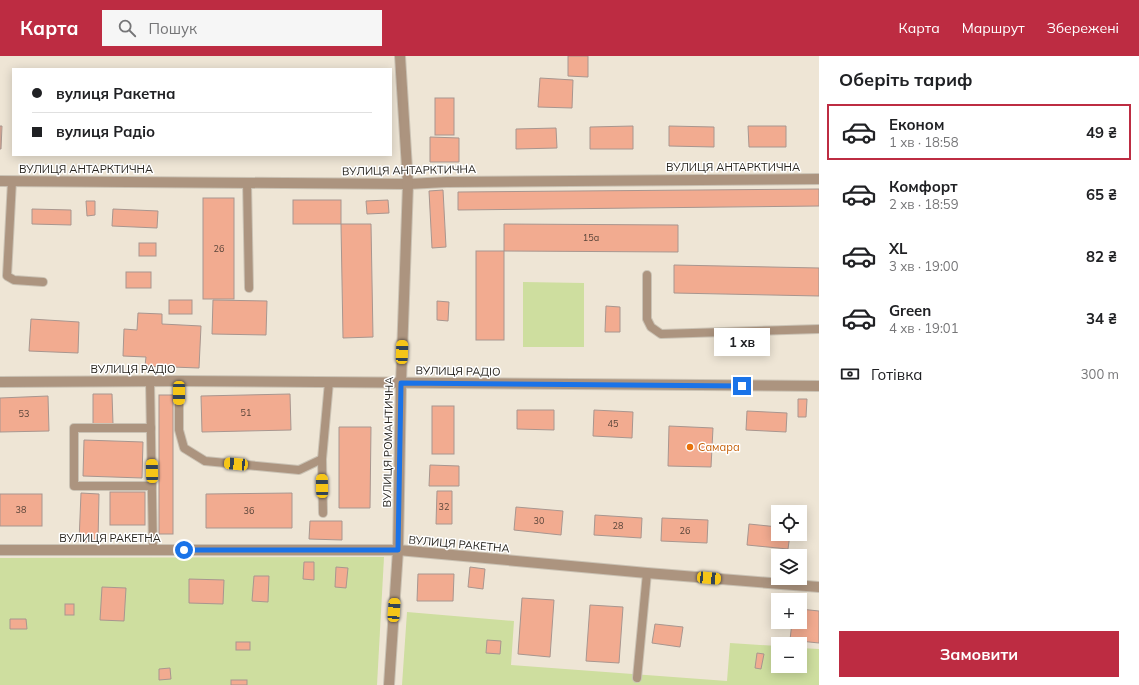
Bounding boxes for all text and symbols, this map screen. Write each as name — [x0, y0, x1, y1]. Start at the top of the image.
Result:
search box — [102, 10, 382, 46]
text: Карта — [20, 16, 78, 40]
icon: search — [116, 17, 138, 39]
text: Пошук — [148, 19, 197, 38]
text: Карта — [899, 19, 940, 37]
text: Маршрут — [962, 19, 1025, 37]
text: Збережені — [1047, 19, 1119, 37]
text: Оберіть тариф — [839, 68, 972, 91]
text: вулиця Ракетна — [56, 84, 175, 103]
icon: car — [841, 114, 877, 150]
text: Економ — [889, 115, 944, 134]
text: вулиця Радіо — [56, 122, 155, 141]
text: 49 ₴ — [1086, 123, 1117, 142]
text: 1 хв · 18:58 — [889, 134, 958, 150]
street label: ВУЛИЦЯ АНТАРКТИЧНА — [666, 160, 800, 174]
street label: ВУЛИЦЯ АНТАРКТИЧНА — [19, 162, 153, 176]
street label: ВУЛИЦЯ АНТАРКТИЧНА — [342, 162, 476, 178]
icon: car — [841, 176, 877, 212]
text: Комфорт — [889, 177, 958, 196]
text: 65 ₴ — [1086, 185, 1117, 204]
text: 2 хв · 18:59 — [889, 196, 958, 212]
house number: 15а — [583, 232, 599, 243]
icon: car — [841, 238, 877, 274]
text: XL — [889, 239, 907, 258]
house number: 26 — [214, 243, 224, 254]
text: 82 ₴ — [1086, 247, 1117, 266]
text: 3 хв · 19:00 — [889, 258, 958, 274]
icon: car — [841, 300, 877, 336]
text: Green — [889, 301, 931, 320]
text: 34 ₴ — [1086, 309, 1117, 328]
text: 4 хв · 19:01 — [889, 320, 958, 336]
callout: 1 хв — [714, 328, 770, 356]
text: 1 хв — [729, 334, 755, 350]
car — [396, 340, 408, 364]
street label: ВУЛИЦЯ РАДІО — [91, 362, 175, 376]
street label: ВУЛИЦЯ РАДІО — [415, 363, 501, 379]
icon: cash — [839, 363, 861, 385]
text: Готівка — [871, 365, 922, 384]
text: 300 m — [1081, 366, 1119, 382]
street label: ВУЛИЦЯ РОМАНТИЧНА — [380, 376, 396, 508]
route end — [733, 377, 751, 395]
car — [173, 381, 185, 405]
house number: 51 — [241, 407, 251, 418]
house number: 53 — [19, 408, 29, 419]
house number: 45 — [608, 418, 619, 429]
place label: Самара — [698, 440, 740, 454]
marker: Самара — [685, 442, 695, 452]
car — [224, 457, 248, 471]
car — [146, 459, 158, 483]
car — [316, 474, 328, 498]
house number: 32 — [439, 501, 449, 512]
house number: 38 — [16, 504, 26, 515]
house number: 36 — [244, 505, 254, 516]
map controls — [771, 505, 807, 673]
button: locate — [771, 505, 807, 541]
house number: 30 — [534, 515, 544, 526]
house number: 28 — [613, 520, 623, 531]
house number: 26 — [680, 525, 690, 536]
street label: ВУЛИЦЯ РАКЕТНА — [59, 531, 161, 545]
street label: ВУЛИЦЯ РАКЕТНА — [408, 533, 510, 555]
route start — [175, 541, 193, 559]
button: layers — [771, 549, 807, 585]
car — [697, 571, 721, 585]
button: + — [771, 593, 807, 629]
car — [387, 598, 401, 622]
button: Замовити — [839, 631, 1119, 677]
button: − — [771, 637, 807, 673]

